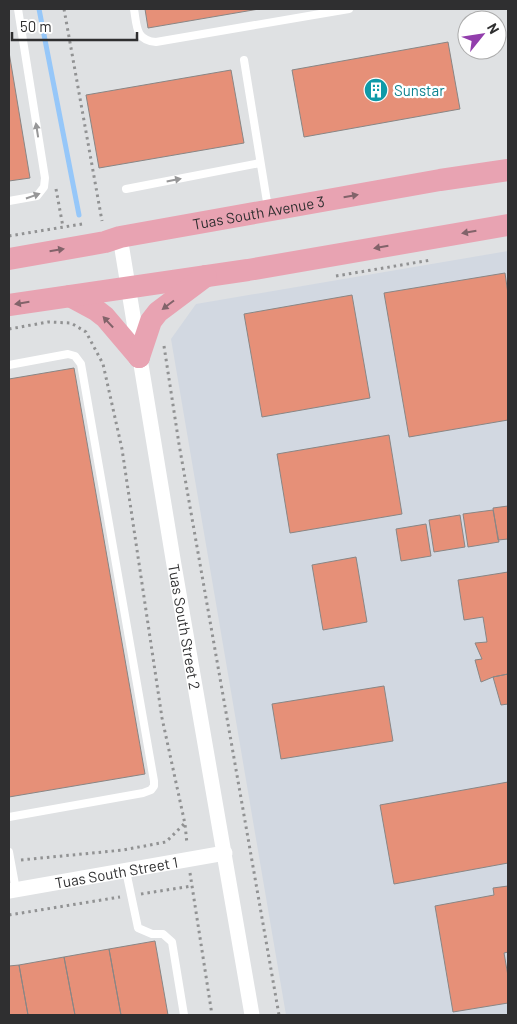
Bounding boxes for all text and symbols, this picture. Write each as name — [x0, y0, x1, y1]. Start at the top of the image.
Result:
scale bar — [12, 10, 138, 42]
north arrow — [457, 10, 507, 60]
text: 50 m — [20, 17, 52, 35]
text: N — [484, 20, 503, 37]
building icon: Sunstar — [363, 77, 389, 103]
place label: Sunstar — [394, 81, 445, 99]
one-way arrow — [33, 122, 41, 138]
one-way arrow — [167, 175, 183, 183]
one-way arrow — [26, 192, 41, 200]
street label: Tuas South Avenue 3 — [191, 192, 326, 233]
one-way arrow — [343, 192, 359, 200]
one-way arrow — [460, 228, 476, 236]
one-way arrow — [372, 243, 388, 251]
one-way arrow — [49, 246, 65, 254]
one-way arrow — [162, 299, 175, 310]
one-way arrow — [14, 300, 30, 308]
one-way arrow — [102, 316, 114, 328]
street label: Tuas South Street 2 — [165, 562, 204, 691]
street label: Tuas South Street 1 — [53, 852, 179, 892]

